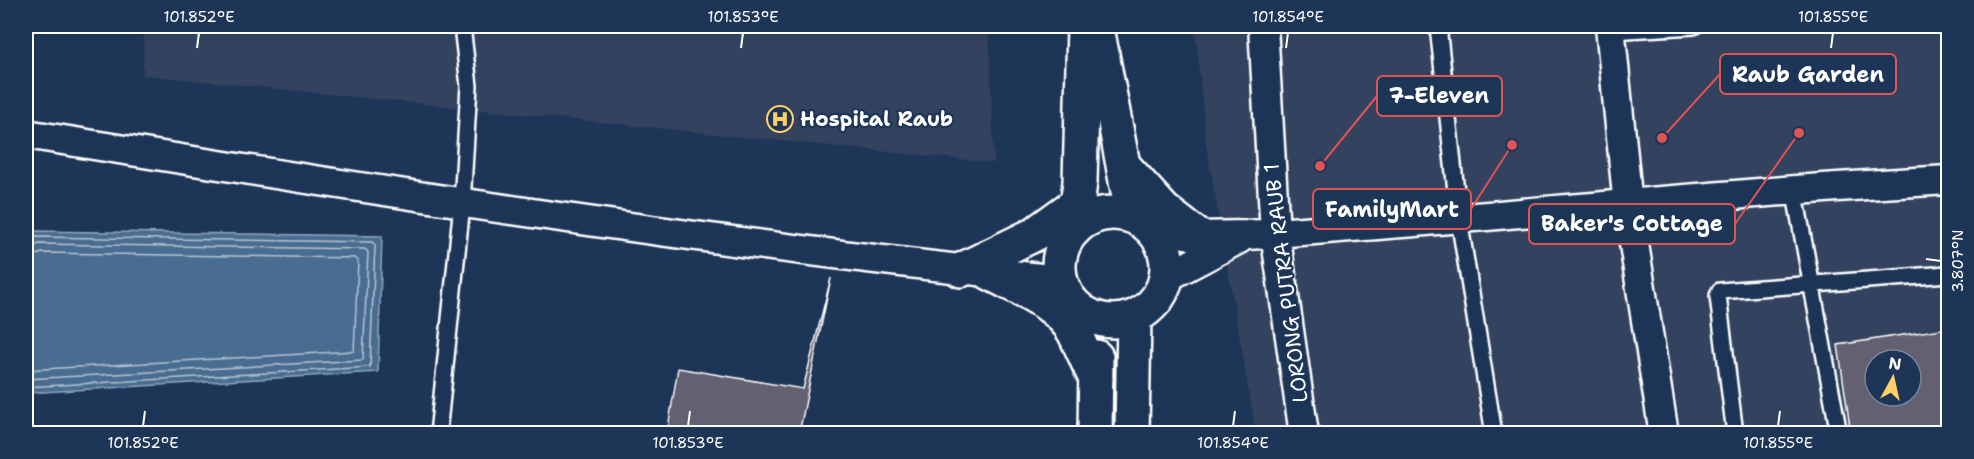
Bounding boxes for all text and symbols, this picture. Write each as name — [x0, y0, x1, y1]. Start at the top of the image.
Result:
text: 101.852°E — [163, 7, 235, 27]
text: 101.853°E — [707, 7, 779, 27]
text: 101.854°E — [1252, 7, 1324, 27]
text: 101.855°E — [1798, 7, 1868, 27]
callout: Raub Garden — [1720, 54, 1896, 94]
text: Raub Garden — [1732, 60, 1884, 89]
callout: 7-Eleven — [1377, 76, 1502, 116]
text: 7-Eleven — [1389, 81, 1490, 110]
hospital icon: Hospital Raub — [765, 104, 795, 134]
place label: Hospital Raub — [800, 105, 953, 133]
street label: LORONG PUTRA RAUB 1 — [1257, 162, 1315, 404]
callout: FamilyMart — [1313, 189, 1471, 229]
text: FamilyMart — [1325, 195, 1459, 224]
callout: Baker's Cottage — [1529, 204, 1735, 244]
text: Baker's Cottage — [1541, 209, 1723, 238]
text: 3.807°N — [1948, 229, 1968, 293]
north arrow — [1863, 348, 1923, 408]
text: N — [1887, 352, 1903, 375]
text: 101.852°E — [107, 433, 179, 453]
text: 101.853°E — [652, 433, 724, 453]
text: 101.854°E — [1197, 433, 1269, 453]
text: 101.855°E — [1743, 433, 1813, 453]

